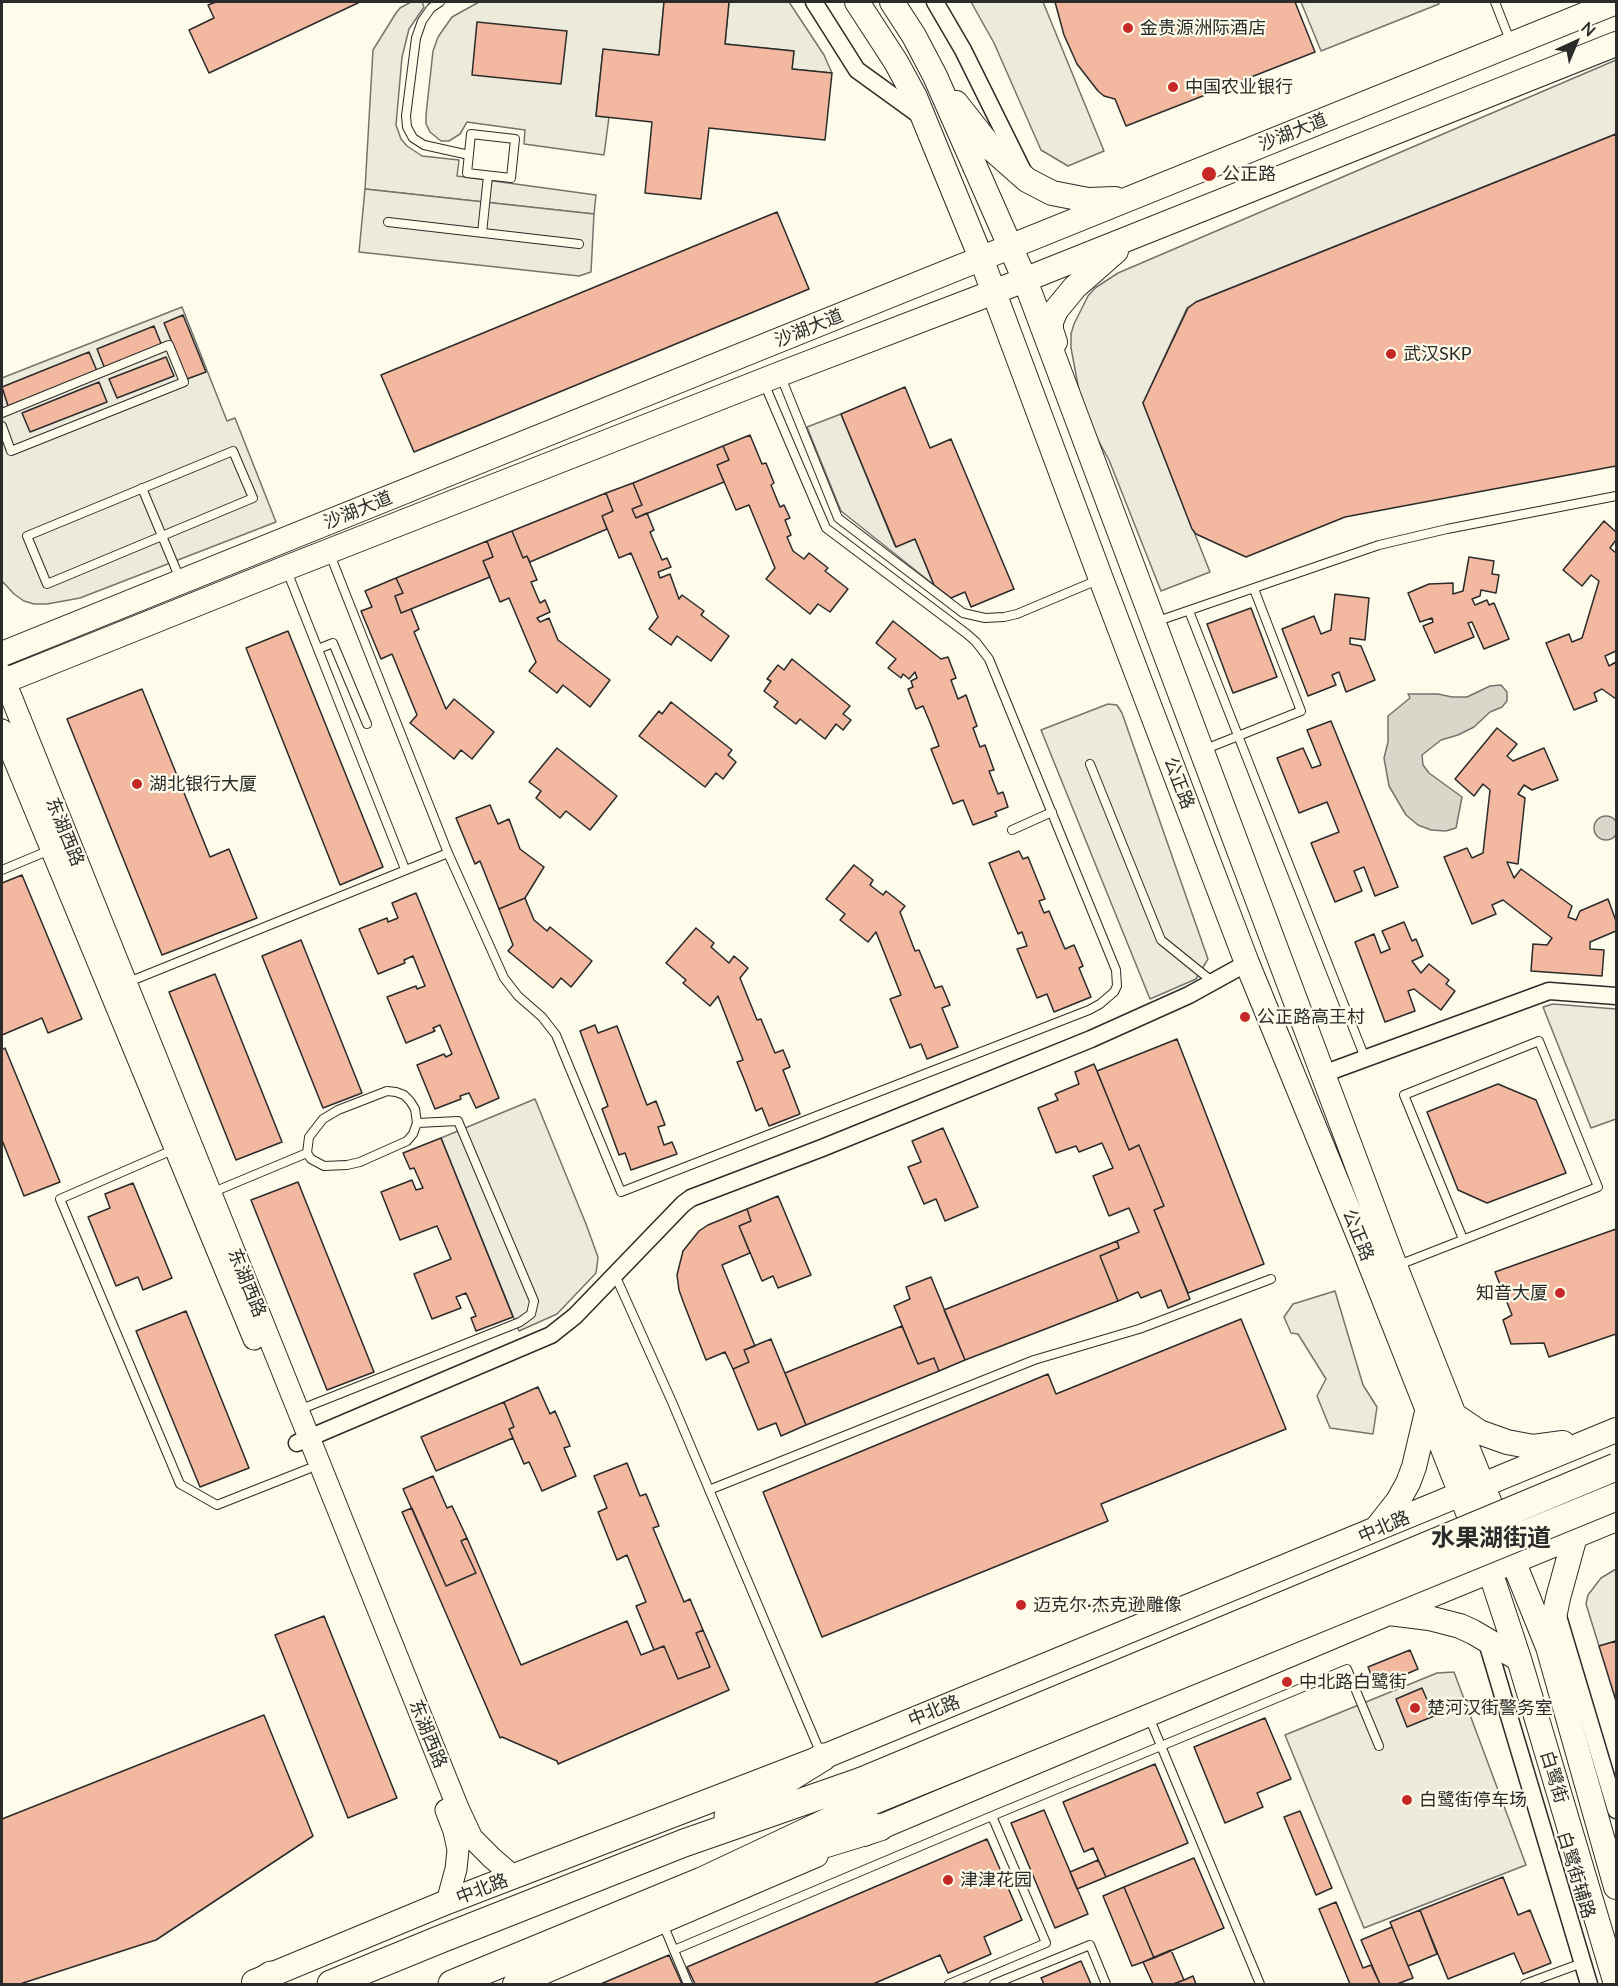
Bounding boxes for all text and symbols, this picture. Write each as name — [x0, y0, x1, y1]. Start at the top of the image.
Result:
north arrow — [1546, 12, 1606, 72]
place label: 金贵源洲际酒店 — [1140, 17, 1266, 39]
text: N — [1578, 18, 1600, 40]
marker: 金贵源洲际酒店 — [1121, 21, 1135, 35]
place label: 中国农业银行 — [1185, 76, 1293, 98]
marker: 中国农业银行 — [1166, 80, 1180, 94]
street label: 沙湖大道 — [1256, 109, 1330, 155]
place label: 公正路 — [1222, 163, 1276, 185]
marker: 公正路 — [1200, 165, 1218, 183]
street label: 沙湖大道 — [772, 305, 846, 351]
place label: 武汉SKP — [1403, 343, 1471, 365]
marker: 武汉SKP — [1384, 347, 1398, 361]
street label: 沙湖大道 — [321, 487, 395, 533]
street label: 公正路 — [1159, 754, 1199, 812]
place label: 湖北银行大厦 — [149, 773, 257, 795]
marker: 湖北银行大厦 — [130, 777, 144, 791]
street label: 东湖西路 — [42, 795, 88, 869]
place label: 公正路高王村 — [1257, 1006, 1365, 1028]
marker: 公正路高王村 — [1238, 1010, 1252, 1024]
street label: 公正路 — [1338, 1206, 1378, 1264]
street label: 东湖西路 — [224, 1246, 270, 1320]
place label: 知音大厦 — [1476, 1282, 1548, 1304]
marker: 知音大厦 — [1553, 1286, 1567, 1300]
street label: 中北路 — [1355, 1507, 1413, 1547]
district label: 水果湖街道 — [1431, 1524, 1551, 1552]
place label: 迈克尔·杰克逊雕像 — [1033, 1594, 1182, 1616]
marker: 迈克尔·杰克逊雕像 — [1014, 1598, 1028, 1612]
place label: 中北路白鹭街 — [1299, 1671, 1407, 1693]
marker: 中北路白鹭街 — [1280, 1675, 1294, 1689]
street label: 中北路 — [905, 1691, 963, 1731]
street label: 东湖西路 — [405, 1697, 451, 1771]
place label: 楚河汉街警务室 — [1427, 1697, 1553, 1719]
marker: 楚河汉街警务室 — [1408, 1701, 1422, 1715]
street label: 白鹭街 — [1536, 1748, 1572, 1806]
place label: 白鹭街停车场 — [1419, 1789, 1527, 1811]
marker: 白鹭街停车场 — [1400, 1793, 1414, 1807]
street label: 白鹭街辅路 — [1553, 1829, 1599, 1921]
street label: 中北路 — [453, 1869, 511, 1909]
place label: 津津花园 — [960, 1869, 1032, 1891]
marker: 津津花园 — [941, 1873, 955, 1887]

